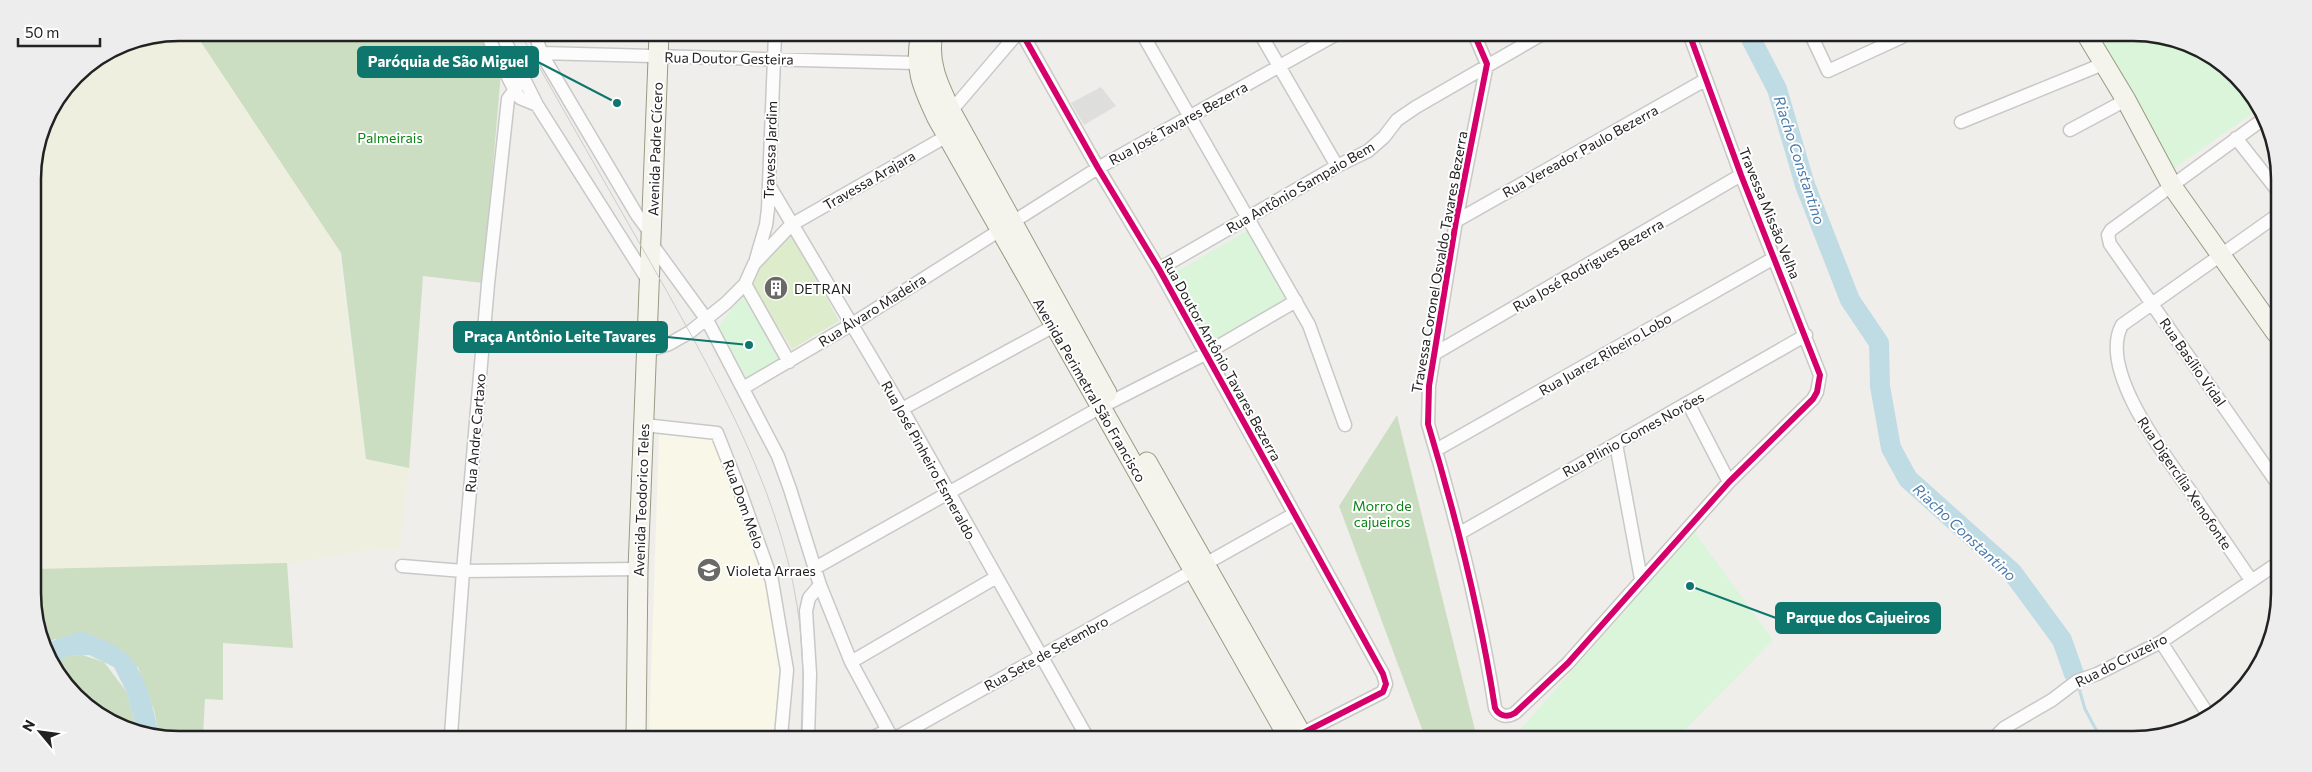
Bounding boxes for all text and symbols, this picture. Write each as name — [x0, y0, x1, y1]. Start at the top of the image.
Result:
scale bar — [18, 15, 100, 47]
text: 50 m — [25, 23, 59, 41]
callout: Paróquia de São Miguel — [358, 47, 538, 77]
street label: Rua Doutor Gesteira — [664, 48, 794, 68]
text: Paróquia de São Miguel — [368, 52, 528, 70]
street label: Rua José Tavares Bezerra — [1106, 78, 1250, 168]
street label: Avenida Padre Cícero — [644, 82, 666, 216]
water label: Riacho Constantino — [1771, 93, 1829, 227]
street label: Travessa Jardim — [760, 101, 780, 199]
street label: Rua Vereador Paulo Bezerra — [1499, 101, 1661, 201]
park label: Palmeirais — [357, 129, 423, 146]
street label: Travessa Coronel Osvaldo Tavares Bezerra — [1408, 130, 1470, 394]
street label: Rua Antônio Sampaio Bem — [1223, 138, 1377, 236]
street label: Travessa Missão Velha — [1736, 145, 1804, 281]
street label: Travessa Arajara — [820, 147, 918, 213]
street label: Rua José Rodrigues Bezerra — [1510, 215, 1666, 315]
street label: Rua Doutor Antônio Tavares Bezerra — [1159, 254, 1285, 464]
street label: Rua Álvaro Madeira — [815, 270, 929, 350]
building icon: DETRAN — [763, 275, 789, 301]
place label: DETRAN — [794, 280, 851, 297]
street label: Avenida Perimetral São Francisco — [1030, 295, 1150, 485]
street label: Rua Juarez Ribeiro Lobo — [1536, 309, 1674, 399]
street label: Rua Basílio Vidal — [2156, 315, 2230, 409]
callout: Praça Antônio Leite Tavares — [454, 322, 667, 352]
text: Praça Antônio Leite Tavares — [464, 327, 656, 345]
street label: Rua Andre Cartaxo — [461, 373, 489, 493]
street label: Rua José Pinheiro Esmeraldo — [878, 378, 980, 542]
street label: Rua Plinio Gomes Norões — [1559, 388, 1707, 480]
street label: Rua Digercília Xenofonte — [2134, 413, 2236, 553]
street label: Avenida Teodorico Teles — [630, 423, 652, 577]
street label: Rua Dom Melo — [720, 457, 768, 551]
water label: Riacho Constantino — [1910, 480, 2020, 584]
park label: Morro de cajueiros — [1352, 497, 1412, 530]
school or university icon: Violeta Arraes — [696, 557, 722, 583]
place label: Violeta Arraes — [726, 562, 816, 579]
callout: Parque dos Cajueiros — [1776, 603, 1940, 633]
text: Parque dos Cajueiros — [1786, 608, 1930, 626]
street label: Rua Sete de Setembro — [981, 612, 1111, 694]
street label: Rua do Cruzeiro — [2072, 630, 2170, 690]
north arrow — [15, 707, 65, 757]
text: N — [18, 717, 38, 734]

